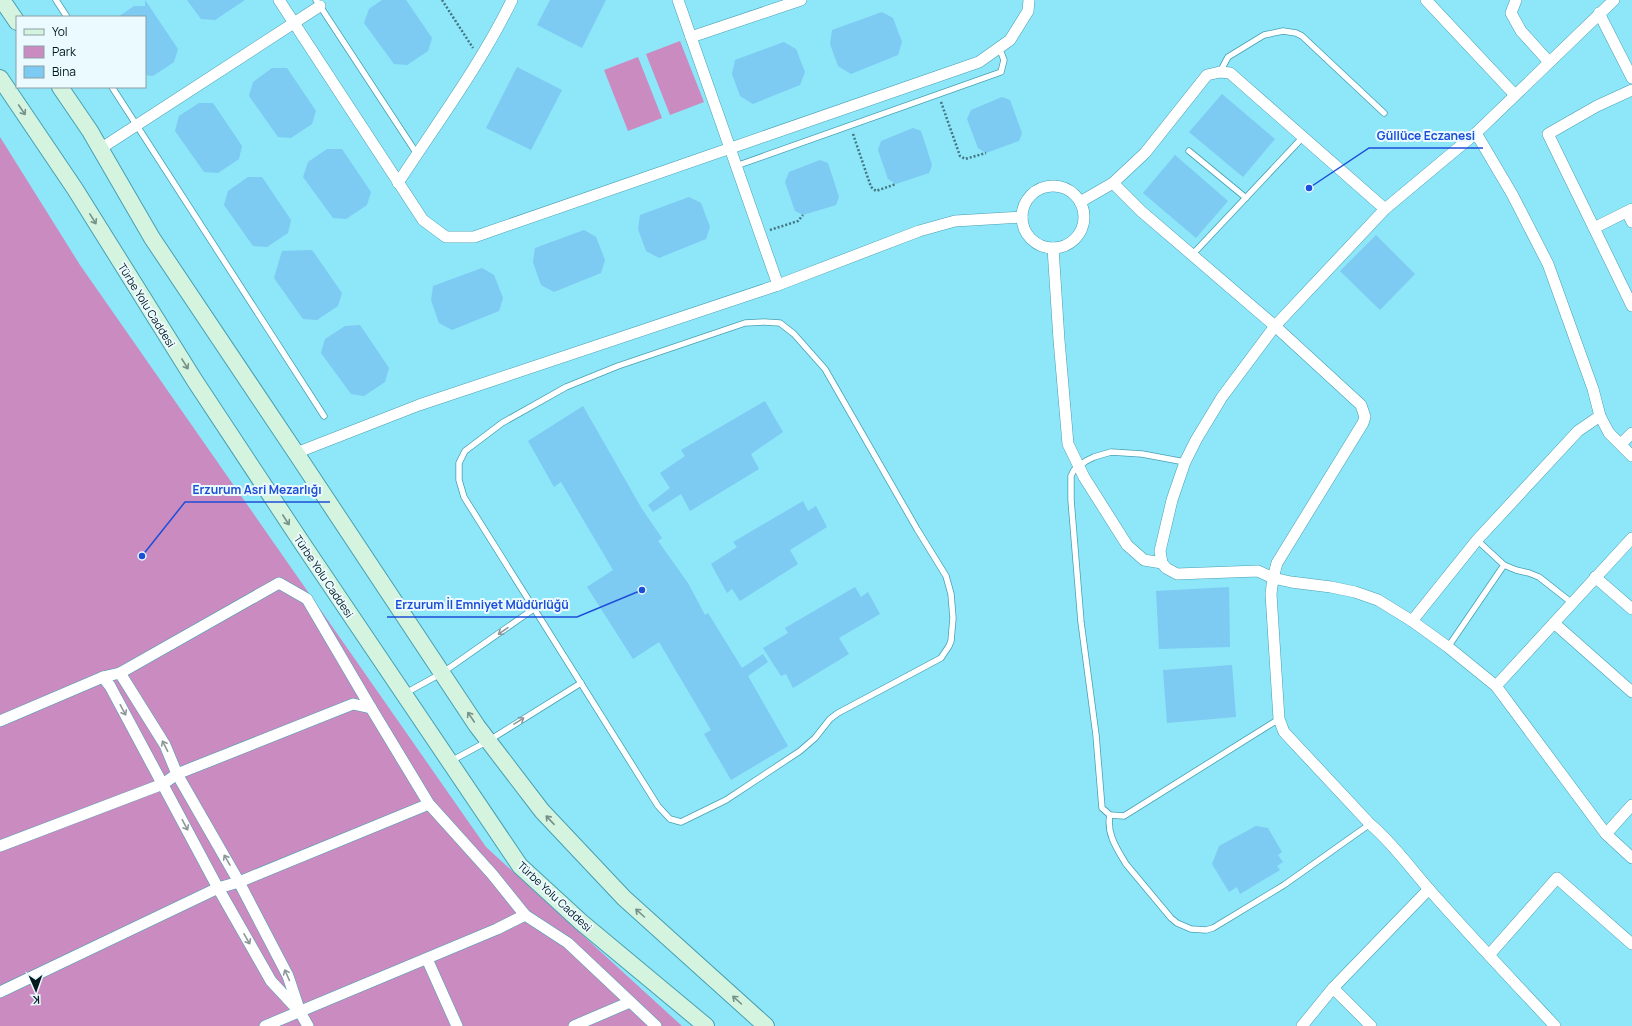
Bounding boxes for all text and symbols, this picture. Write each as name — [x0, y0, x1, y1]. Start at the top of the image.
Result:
legend — [16, 16, 146, 88]
text: Yol — [52, 23, 68, 40]
text: Park — [52, 43, 77, 60]
text: Bina — [52, 63, 76, 80]
one-way arrow — [18, 104, 26, 115]
callout: Güllüce Eczanesi — [1369, 124, 1483, 148]
text: Güllüce Eczanesi — [1377, 127, 1475, 144]
one-way arrow — [89, 213, 97, 224]
street label: Türbe Yolu Caddesi — [115, 260, 179, 350]
one-way arrow — [181, 358, 189, 370]
callout: Erzurum Asri Mezarlığı — [185, 478, 330, 502]
text: Erzurum Asri Mezarlığı — [192, 481, 322, 498]
one-way arrow — [283, 514, 291, 526]
street label: Türbe Yolu Caddesi — [291, 532, 357, 620]
callout: Erzurum İl Emniyet Müdürlüğü — [387, 593, 577, 617]
text: Erzurum İl Emniyet Müdürlüğü — [395, 596, 569, 613]
one-way arrow — [497, 627, 508, 635]
one-way arrow — [120, 704, 128, 716]
one-way arrow — [466, 711, 474, 723]
one-way arrow — [513, 717, 525, 725]
one-way arrow — [161, 741, 168, 753]
one-way arrow — [546, 815, 555, 825]
one-way arrow — [181, 819, 189, 831]
one-way arrow — [222, 854, 230, 866]
street label: Türbe Yolu Caddesi — [515, 858, 595, 934]
one-way arrow — [635, 908, 645, 918]
one-way arrow — [244, 933, 252, 945]
north arrow — [16, 970, 56, 1010]
one-way arrow — [283, 970, 291, 982]
text: K — [32, 993, 40, 1008]
one-way arrow — [732, 995, 742, 1005]

